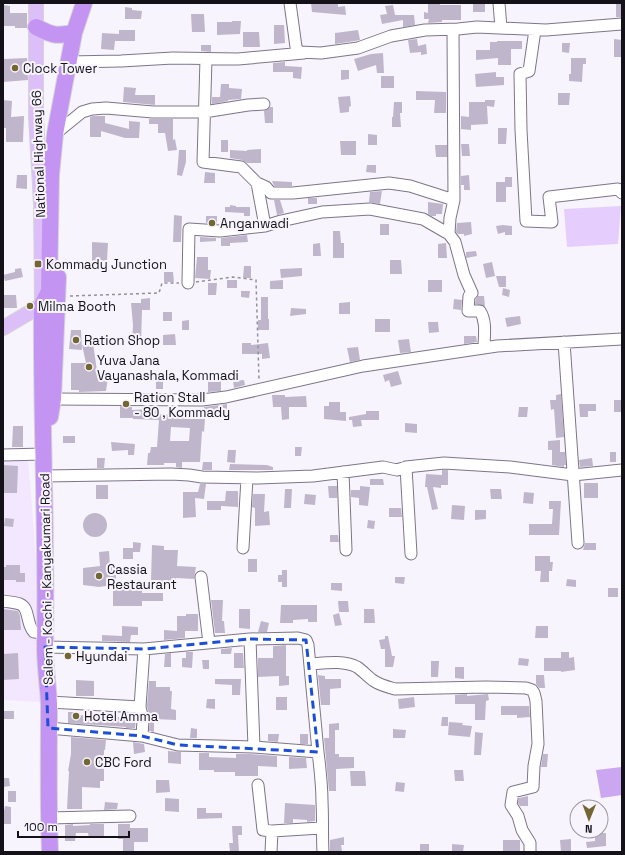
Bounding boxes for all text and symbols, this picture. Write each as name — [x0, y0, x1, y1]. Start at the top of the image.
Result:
place label: Clock Tower — [23, 60, 98, 77]
marker: Clock Tower — [10, 63, 20, 73]
street label: National Highway 66 — [28, 90, 49, 218]
place label: Anganwadi — [220, 215, 289, 232]
marker: Anganwadi — [207, 218, 217, 228]
place label: Kommady Junction — [46, 256, 167, 273]
marker: Kommady Junction — [33, 259, 43, 269]
place label: Milma Booth — [38, 298, 116, 315]
marker: Milma Booth — [25, 301, 35, 311]
place label: Ration Shop — [84, 332, 160, 349]
marker: Ration Shop — [71, 335, 81, 345]
place label: Yuva Jana Vayanashala, Kommadi — [97, 352, 239, 384]
marker: Yuva Jana Vayanashala, Kommadi — [84, 362, 94, 372]
place label: Ration Stall - 80 , Kommady — [134, 389, 230, 421]
marker: Ration Stall - 80 , Kommady — [121, 399, 131, 409]
street label: Salem - Kochi - Kanyakumari Road — [36, 473, 57, 685]
place label: Cassia Restaurant — [107, 561, 177, 593]
marker: Cassia Restaurant — [94, 571, 104, 581]
place label: Hyundai — [76, 648, 127, 665]
marker: Hyundai — [63, 651, 73, 661]
place label: Hotel Amma — [84, 708, 159, 725]
marker: Hotel Amma — [71, 711, 81, 721]
place label: CBC Ford — [95, 754, 152, 771]
marker: CBC Ford — [82, 757, 92, 767]
north arrow — [569, 799, 609, 839]
scale bar — [18, 813, 129, 839]
text: 100 m — [24, 819, 58, 835]
text: N — [585, 822, 593, 836]

